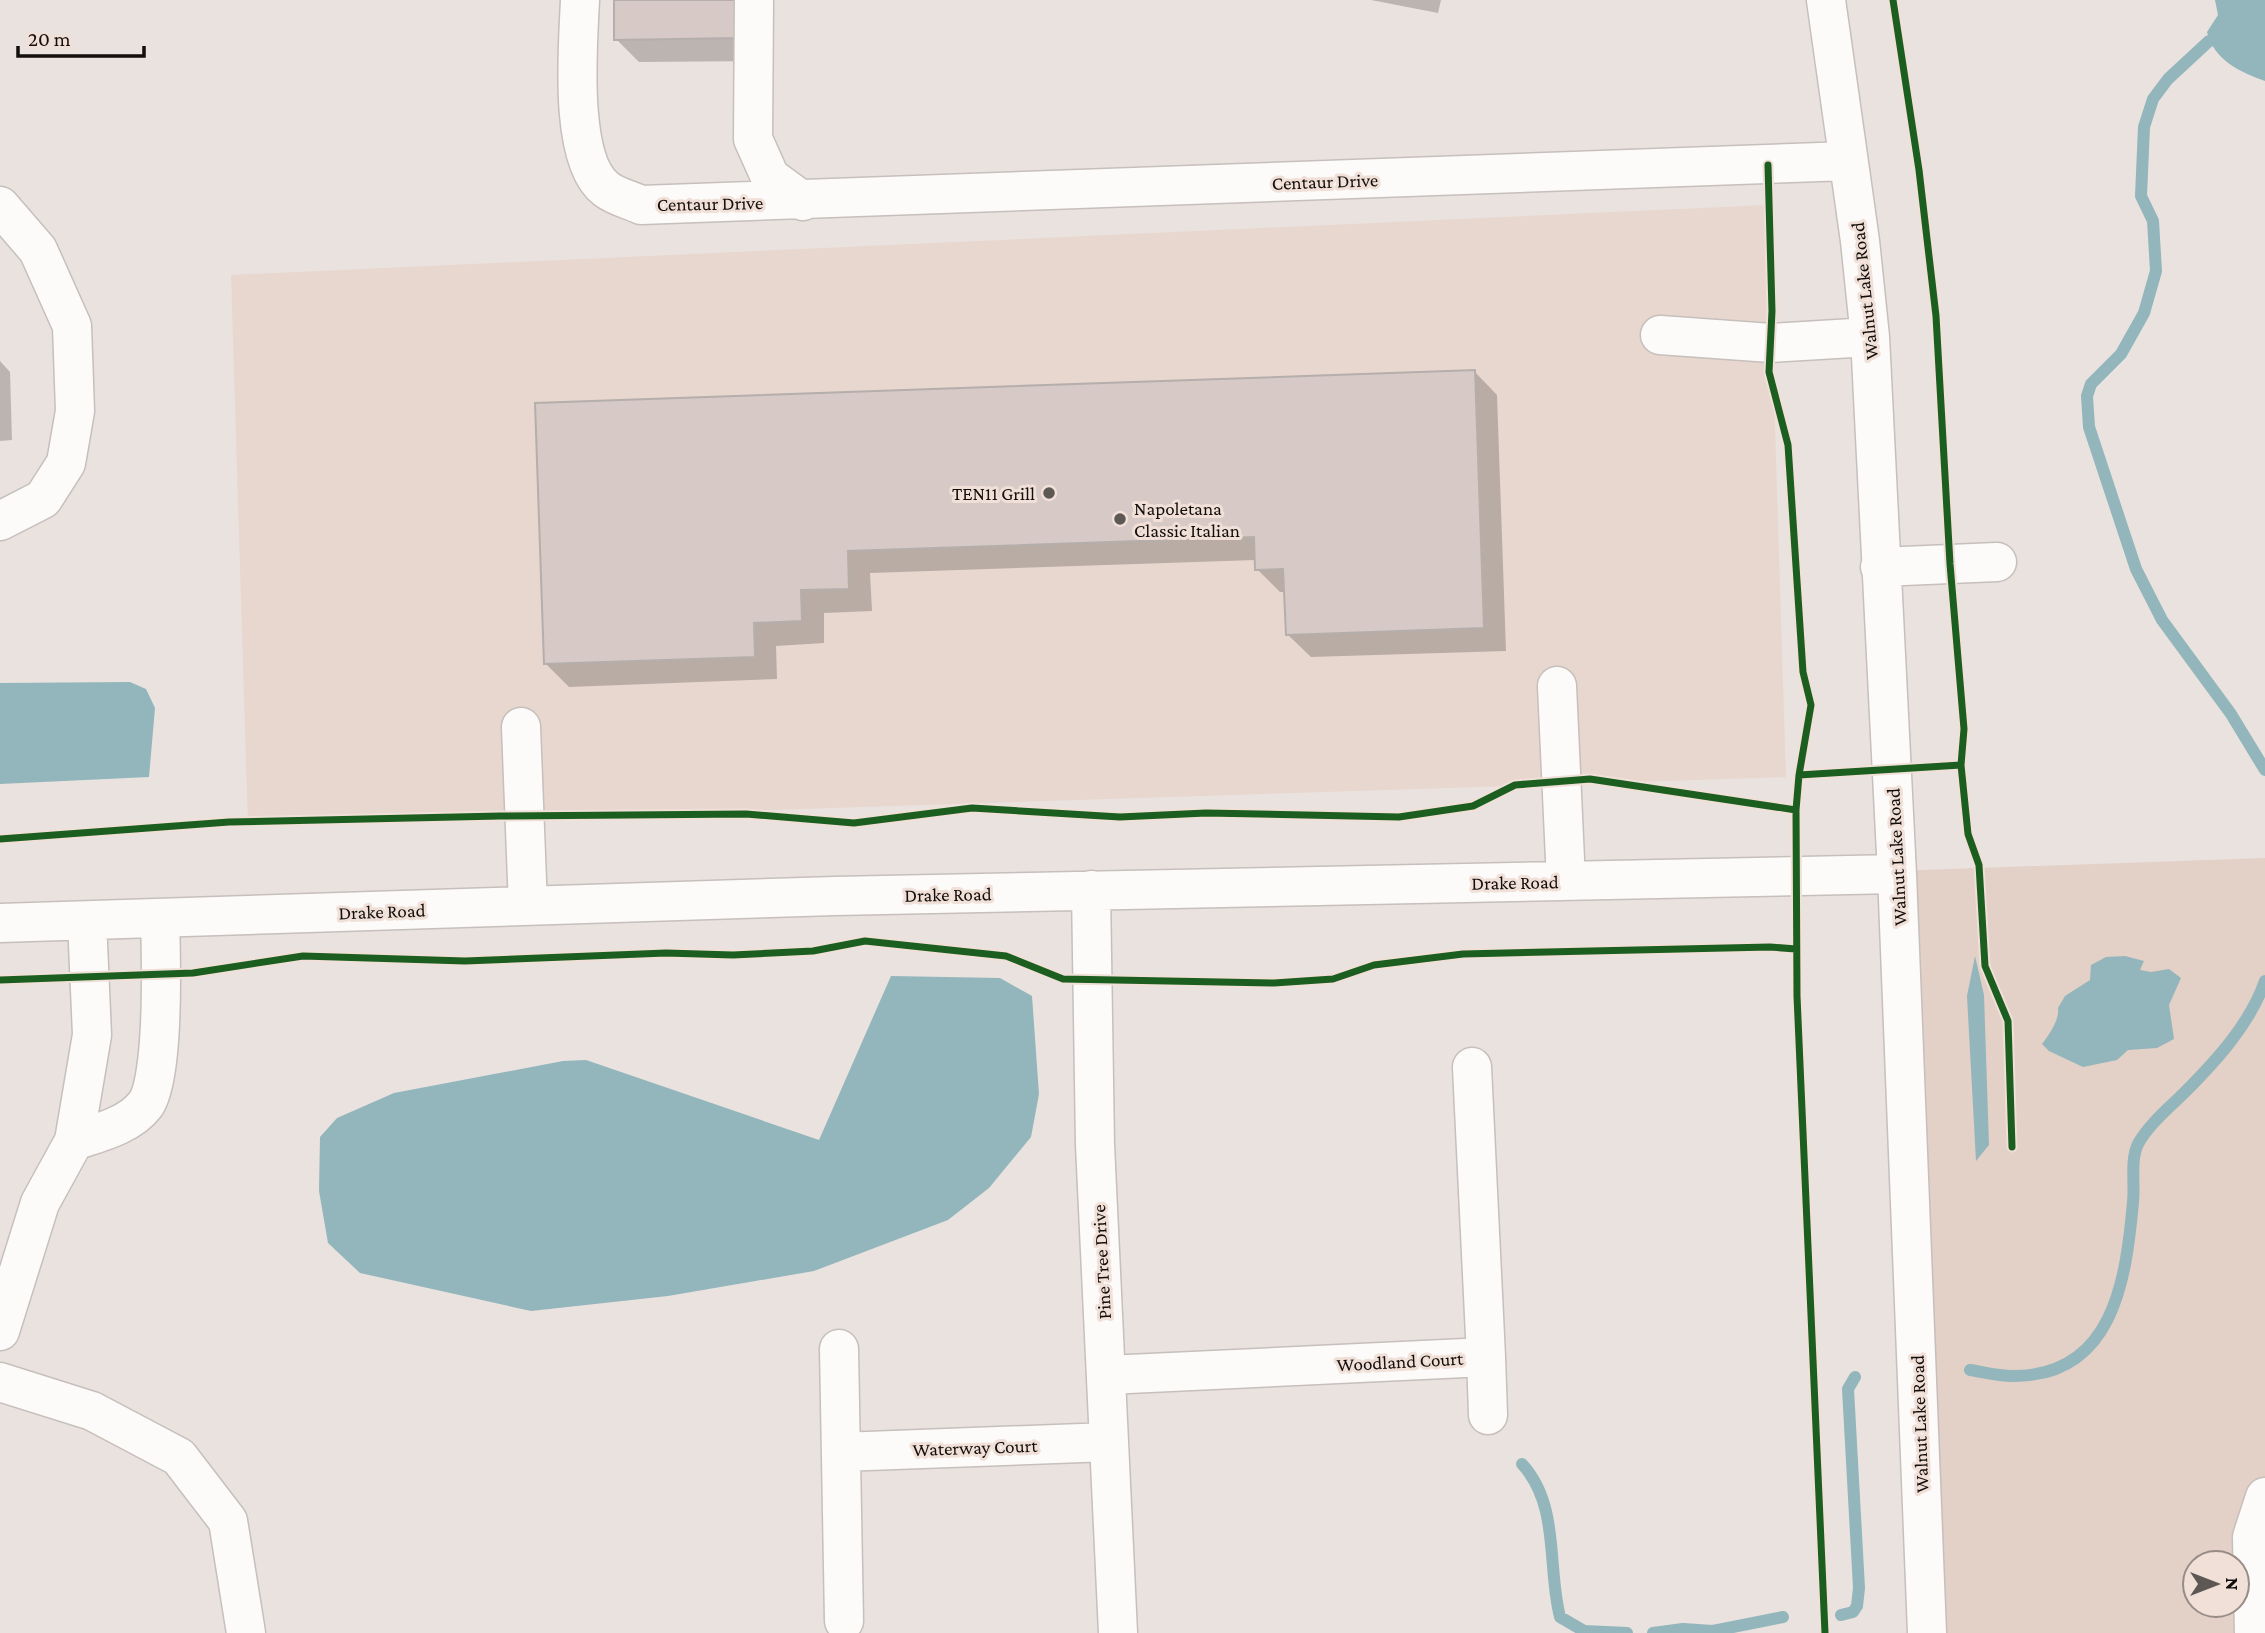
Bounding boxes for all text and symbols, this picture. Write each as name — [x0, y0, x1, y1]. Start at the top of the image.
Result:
scale bar — [18, 14, 144, 58]
text: 20 m — [28, 27, 71, 51]
street label: Centaur Drive — [1271, 169, 1379, 194]
street label: Centaur Drive — [657, 192, 763, 215]
street label: Walnut Lake Road — [1847, 221, 1882, 361]
place label: TEN11 Grill — [952, 483, 1035, 504]
marker: TEN11 Grill — [1041, 485, 1057, 501]
place label: Napoletana Classic Italian — [1134, 498, 1240, 541]
marker: Napoletana Classic Italian — [1112, 511, 1128, 527]
street label: Walnut Lake Road — [1882, 787, 1911, 927]
street label: Drake Road — [1471, 871, 1559, 894]
street label: Drake Road — [904, 883, 992, 906]
street label: Drake Road — [338, 899, 426, 924]
street label: Pine Tree Drive — [1088, 1204, 1115, 1320]
street label: Woodland Court — [1336, 1348, 1465, 1375]
street label: Walnut Lake Road — [1907, 1355, 1932, 1493]
street label: Waterway Court — [912, 1435, 1039, 1460]
north arrow — [2181, 1549, 2251, 1619]
text: N — [2222, 1578, 2243, 1591]

